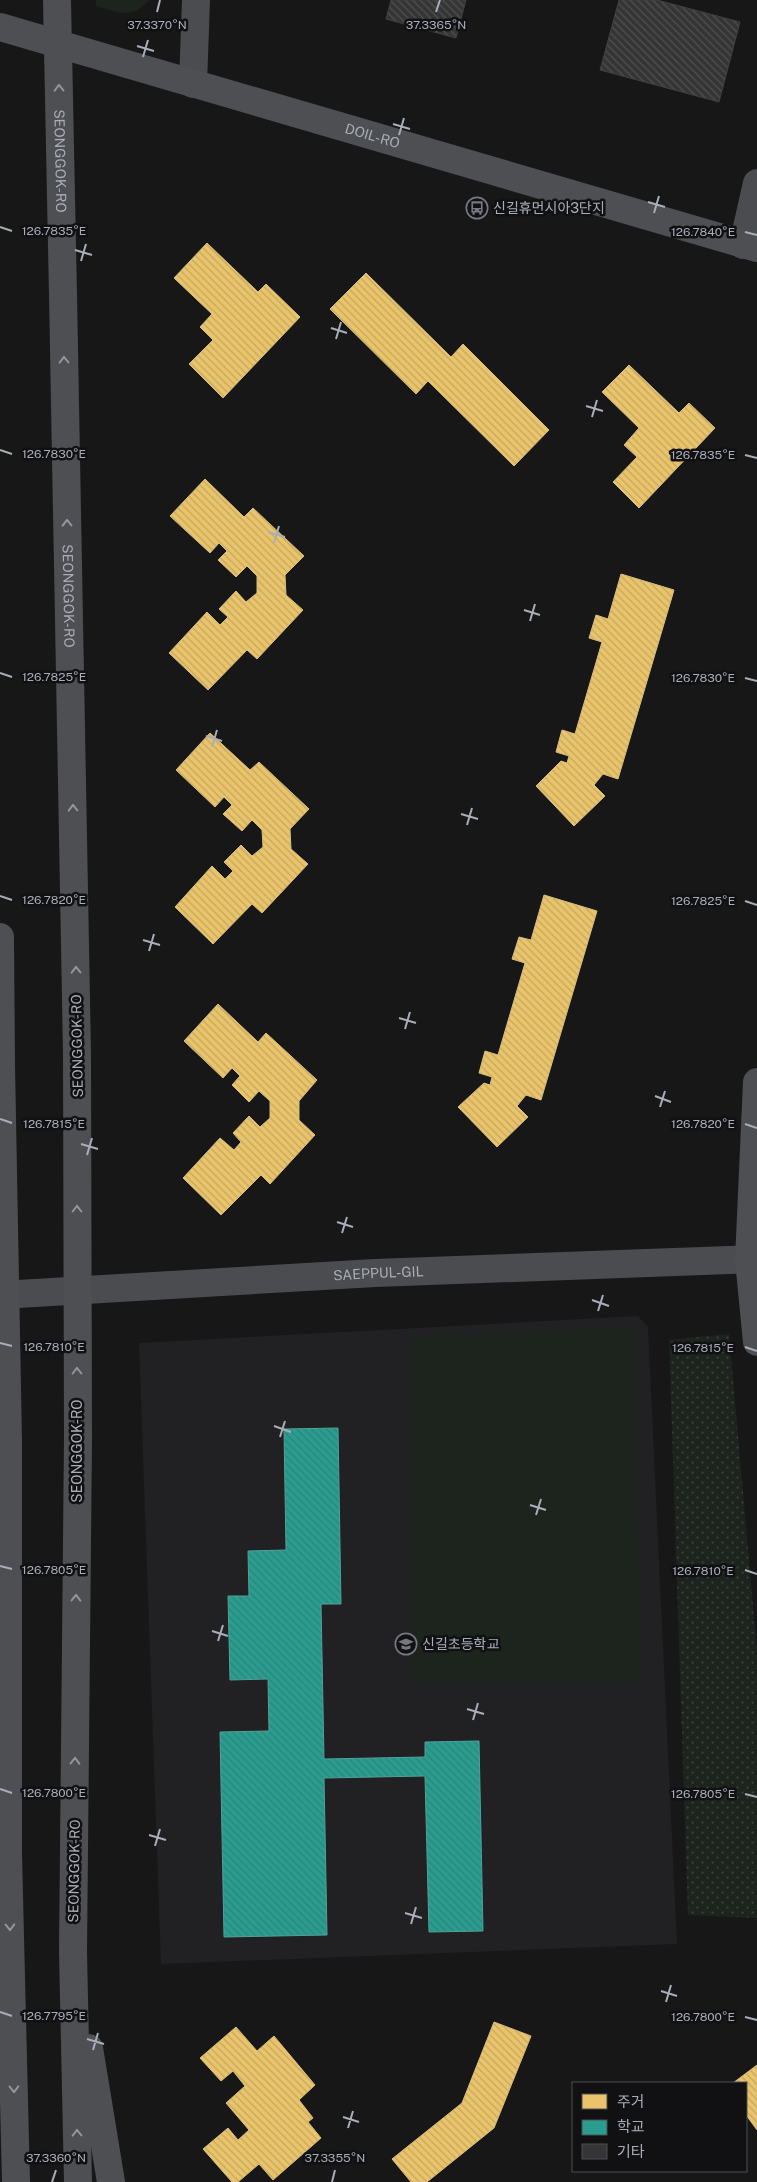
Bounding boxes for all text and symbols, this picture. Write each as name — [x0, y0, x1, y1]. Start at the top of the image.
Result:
text: 37.3370°N — [127, 18, 187, 32]
text: 37.3365°N — [406, 18, 466, 32]
one-way arrow — [54, 84, 64, 92]
street label: SEONGGOK-RO — [51, 109, 69, 213]
street label: DOIL-RO — [343, 120, 402, 151]
bus stop icon: 신길휴먼시아3단지 — [465, 196, 489, 220]
place label: 신길휴먼시아3단지 — [493, 200, 605, 216]
text: 126.7835°E — [22, 224, 86, 238]
text: 126.7840°E — [671, 225, 735, 239]
one-way arrow — [59, 356, 69, 364]
text: 126.7830°E — [22, 447, 86, 461]
text: 126.7835°E — [671, 448, 735, 462]
one-way arrow — [62, 518, 72, 526]
street label: SEONGGOK-RO — [60, 544, 78, 648]
text: 126.7825°E — [22, 670, 86, 684]
text: 126.7830°E — [671, 671, 735, 685]
one-way arrow — [67, 803, 78, 811]
text: 126.7820°E — [22, 893, 86, 907]
text: 126.7825°E — [671, 894, 735, 908]
one-way arrow — [71, 966, 81, 974]
street label: SEONGGOK-RO — [68, 994, 86, 1098]
text: 126.7815°E — [23, 1117, 85, 1131]
text: 126.7820°E — [671, 1117, 735, 1131]
one-way arrow — [72, 1205, 82, 1212]
street label: SAEPPUL-GIL — [333, 1263, 424, 1283]
text: 126.7810°E — [23, 1340, 85, 1354]
text: 126.7815°E — [672, 1341, 734, 1355]
one-way arrow — [72, 1367, 82, 1375]
street label: SEONGGOK-RO — [69, 1399, 85, 1503]
text: 126.7805°E — [22, 1563, 86, 1577]
text: 126.7810°E — [672, 1564, 734, 1578]
one-way arrow — [71, 1594, 81, 1602]
school or university icon: 신길초등학교 — [394, 1632, 418, 1656]
place label: 신길초등학교 — [422, 1636, 499, 1652]
one-way arrow — [69, 1757, 80, 1765]
text: 126.7800°E — [22, 1786, 86, 1800]
text: 126.7805°E — [671, 1787, 735, 1801]
street label: SEONGGOK-RO — [65, 1819, 83, 1923]
one-way arrow — [5, 1924, 15, 1931]
text: 126.7795°E — [22, 2009, 86, 2023]
text: 126.7800°E — [671, 2010, 735, 2024]
legend — [572, 2082, 747, 2172]
one-way arrow — [9, 2086, 19, 2093]
text: 주거 — [617, 2093, 645, 2110]
text: 학교 — [617, 2118, 645, 2135]
one-way arrow — [72, 2129, 82, 2137]
text: 기타 — [617, 2143, 645, 2160]
text: 37.3360°N — [26, 2151, 86, 2165]
text: 37.3355°N — [305, 2151, 365, 2165]

